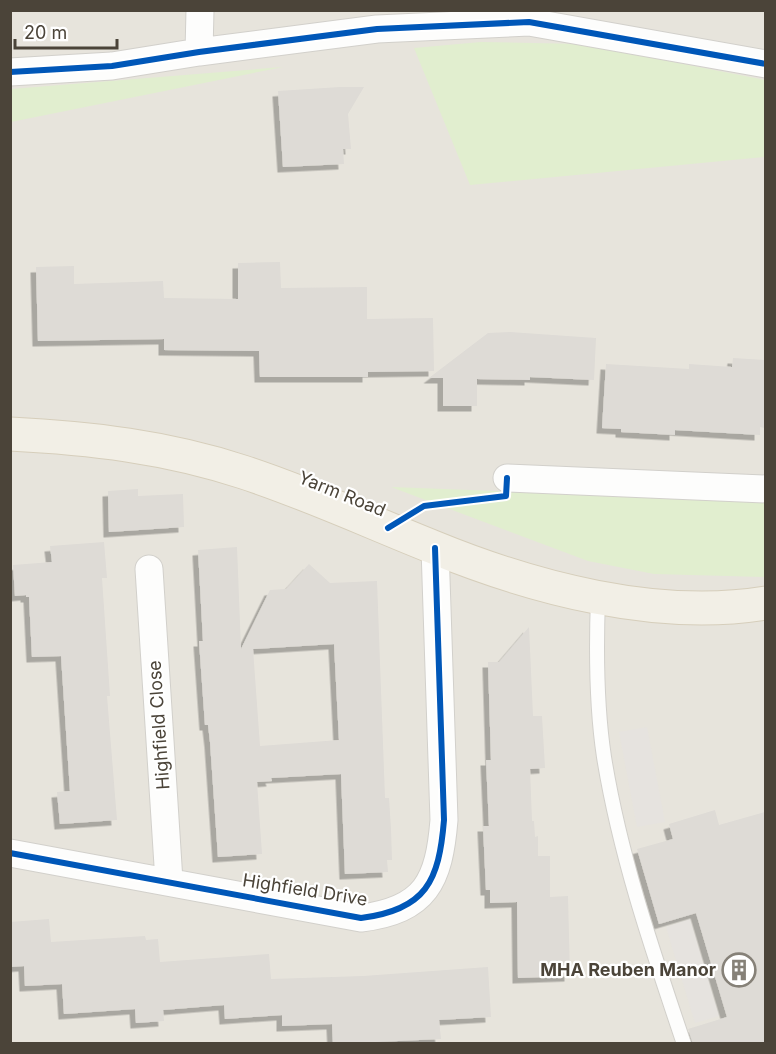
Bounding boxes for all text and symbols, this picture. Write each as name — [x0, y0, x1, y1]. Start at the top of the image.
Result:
scale bar — [15, 12, 117, 50]
text: 20 m — [24, 22, 67, 43]
street label: Yarm Road — [295, 467, 389, 521]
street label: Highfield Close — [144, 660, 173, 790]
street label: Highfield Drive — [241, 869, 369, 910]
building icon: MHA Reuben Manor — [721, 952, 757, 988]
place label: MHA Reuben Manor — [540, 959, 716, 980]

